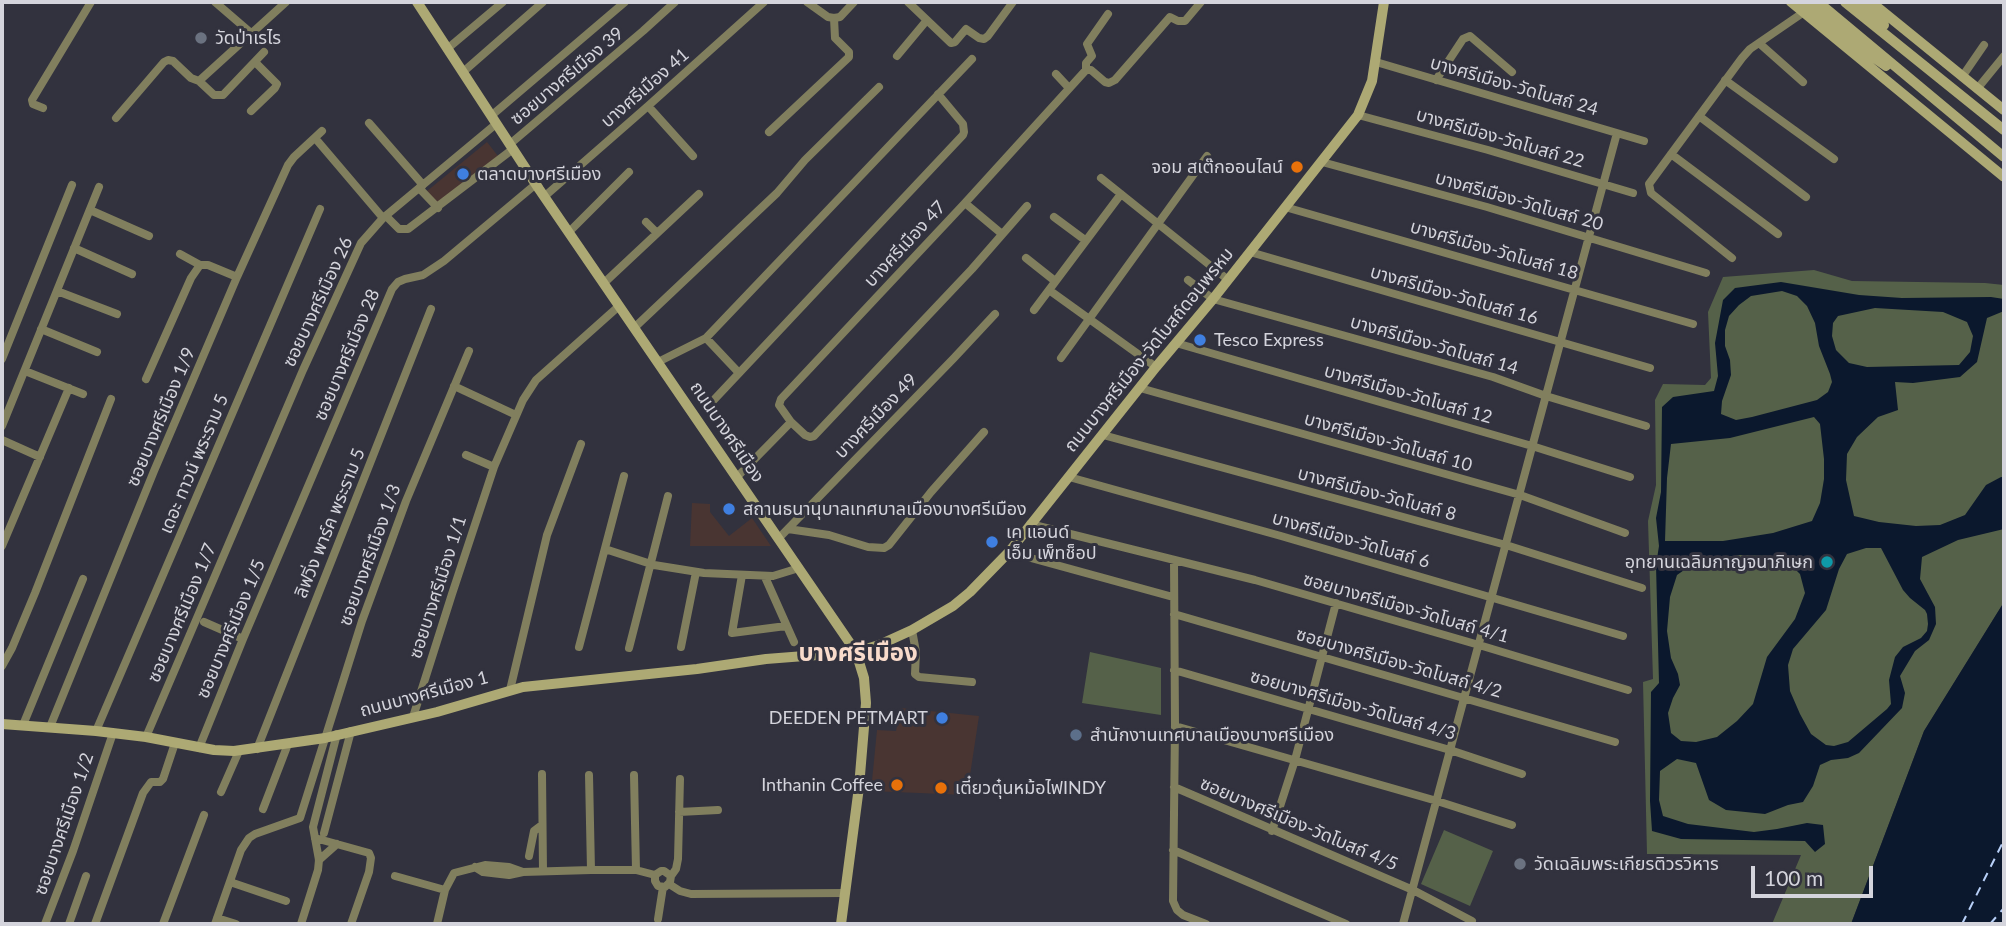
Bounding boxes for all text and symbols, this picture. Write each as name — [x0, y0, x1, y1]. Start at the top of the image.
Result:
street label: ซอยบางศรีเมือง 39 — [506, 22, 628, 130]
place label: วัดป่าเรไร — [215, 27, 281, 49]
marker: วัดป่าเรไร — [193, 30, 209, 46]
street label: บางศรีเมือง 41 — [596, 44, 694, 132]
street label: บางศรีเมือง-วัดโบสถ์ 24 — [1428, 52, 1600, 120]
street label: บางศรีเมือง-วัดโบสถ์ 22 — [1414, 104, 1586, 172]
place label: จอม สเต๊กออนไลน์ — [1151, 156, 1283, 178]
marker: จอม สเต๊กออนไลน์ — [1289, 159, 1305, 175]
place label: ตลาดบางศรีเมือง — [477, 163, 601, 185]
marker: ตลาดบางศรีเมือง — [455, 166, 471, 182]
street label: บางศรีเมือง-วัดโบสถ์ 20 — [1433, 167, 1605, 235]
street label: บางศรีเมือง 47 — [860, 196, 950, 292]
street label: บางศรีเมือง-วัดโบสถ์ 18 — [1408, 216, 1580, 284]
street label: ซอยบางศรีเมือง 26 — [278, 234, 358, 370]
street label: ถนนบางศรีเมือง-วัดโบสถ์ดอนพรหม — [1060, 244, 1238, 456]
street label: บางศรีเมือง-วัดโบสถ์ 16 — [1368, 261, 1540, 329]
street label: ซอยบางศรีเมือง 28 — [310, 286, 384, 424]
street label: บางศรีเมือง-วัดโบสถ์ 14 — [1348, 311, 1520, 379]
place label: Tesco Express — [1214, 329, 1324, 351]
marker: Tesco Express — [1192, 332, 1208, 348]
street label: ซอยบางศรีเมือง 1/9 — [122, 344, 200, 490]
street label: บางศรีเมือง-วัดโบสถ์ 12 — [1322, 360, 1494, 428]
street label: บางศรีเมือง 49 — [830, 369, 922, 463]
street label: ถนนบางศรีเมือง — [685, 377, 769, 487]
street label: เดอะ ทาวน์ พระราม 5 — [155, 391, 233, 537]
street label: บางศรีเมือง-วัดโบสถ์ 10 — [1302, 408, 1474, 476]
street label: ลิฟวิ่ง พาร์ค พระราม 5 — [290, 445, 370, 601]
street label: บางศรีเมือง-วัดโบสถ์ 8 — [1295, 462, 1459, 526]
street label: ซอยบางศรีเมือง 1/3 — [334, 481, 406, 629]
place label: สถานธนานุบาลเทศบาลเมืองบางศรีเมือง — [743, 498, 1027, 520]
marker: สถานธนานุบาลเทศบาลเมืองบางศรีเมือง — [721, 501, 737, 517]
street label: บางศรีเมือง-วัดโบสถ์ 6 — [1270, 507, 1432, 573]
street label: ซอยบางศรีเมือง 1/1 — [405, 513, 471, 661]
place label: เค แอนด์ เอ็ม เพ็ทช็อป — [1006, 521, 1097, 564]
marker: เค แอนด์ เอ็ม เพ็ทช็อป — [984, 534, 1000, 550]
street label: ซอยบางศรีเมือง 1/7 — [143, 540, 221, 686]
place label: อุทยานเฉลิมกาญจนาภิเษก — [1625, 551, 1813, 573]
marker: อุทยานเฉลิมกาญจนาภิเษก — [1819, 554, 1835, 570]
street label: ซอยบางศรีเมือง 1/5 — [192, 556, 270, 702]
street label: ซอยบางศรีเมือง-วัดโบสถ์ 4/1 — [1301, 568, 1511, 648]
street label: ซอยบางศรีเมือง-วัดโบสถ์ 4/2 — [1294, 623, 1504, 703]
district label: บางศรีเมือง — [798, 639, 918, 667]
street label: ซอยบางศรีเมือง-วัดโบสถ์ 4/3 — [1248, 665, 1458, 745]
street label: ถนนบางศรีเมือง 1 — [357, 666, 491, 722]
place label: DEEDEN PETMART — [769, 707, 928, 729]
marker: DEEDEN PETMART — [934, 710, 950, 726]
place label: สำนักงานเทศบาลเมืองบางศรีเมือง — [1090, 724, 1334, 746]
marker: สำนักงานเทศบาลเมืองบางศรีเมือง — [1068, 727, 1084, 743]
street label: ซอยบางศรีเมือง 1/2 — [30, 750, 98, 898]
street label: ซอยบางศรีเมือง-วัดโบสถ์ 4/5 — [1197, 772, 1401, 876]
place label: Inthanin Coffee — [761, 774, 883, 796]
marker: Inthanin Coffee — [889, 777, 905, 793]
place label: เตี๋ยวตุ๋นหม้อไฟINDY — [955, 777, 1106, 799]
marker: เตี๋ยวตุ๋นหม้อไฟINDY — [933, 780, 949, 796]
scale bar — [1754, 852, 1876, 896]
place label: วัดเฉลิมพระเกียรติวรวิหาร — [1534, 853, 1719, 875]
marker: วัดเฉลิมพระเกียรติวรวิหาร — [1512, 856, 1528, 872]
text: 100 m — [1764, 865, 1823, 890]

